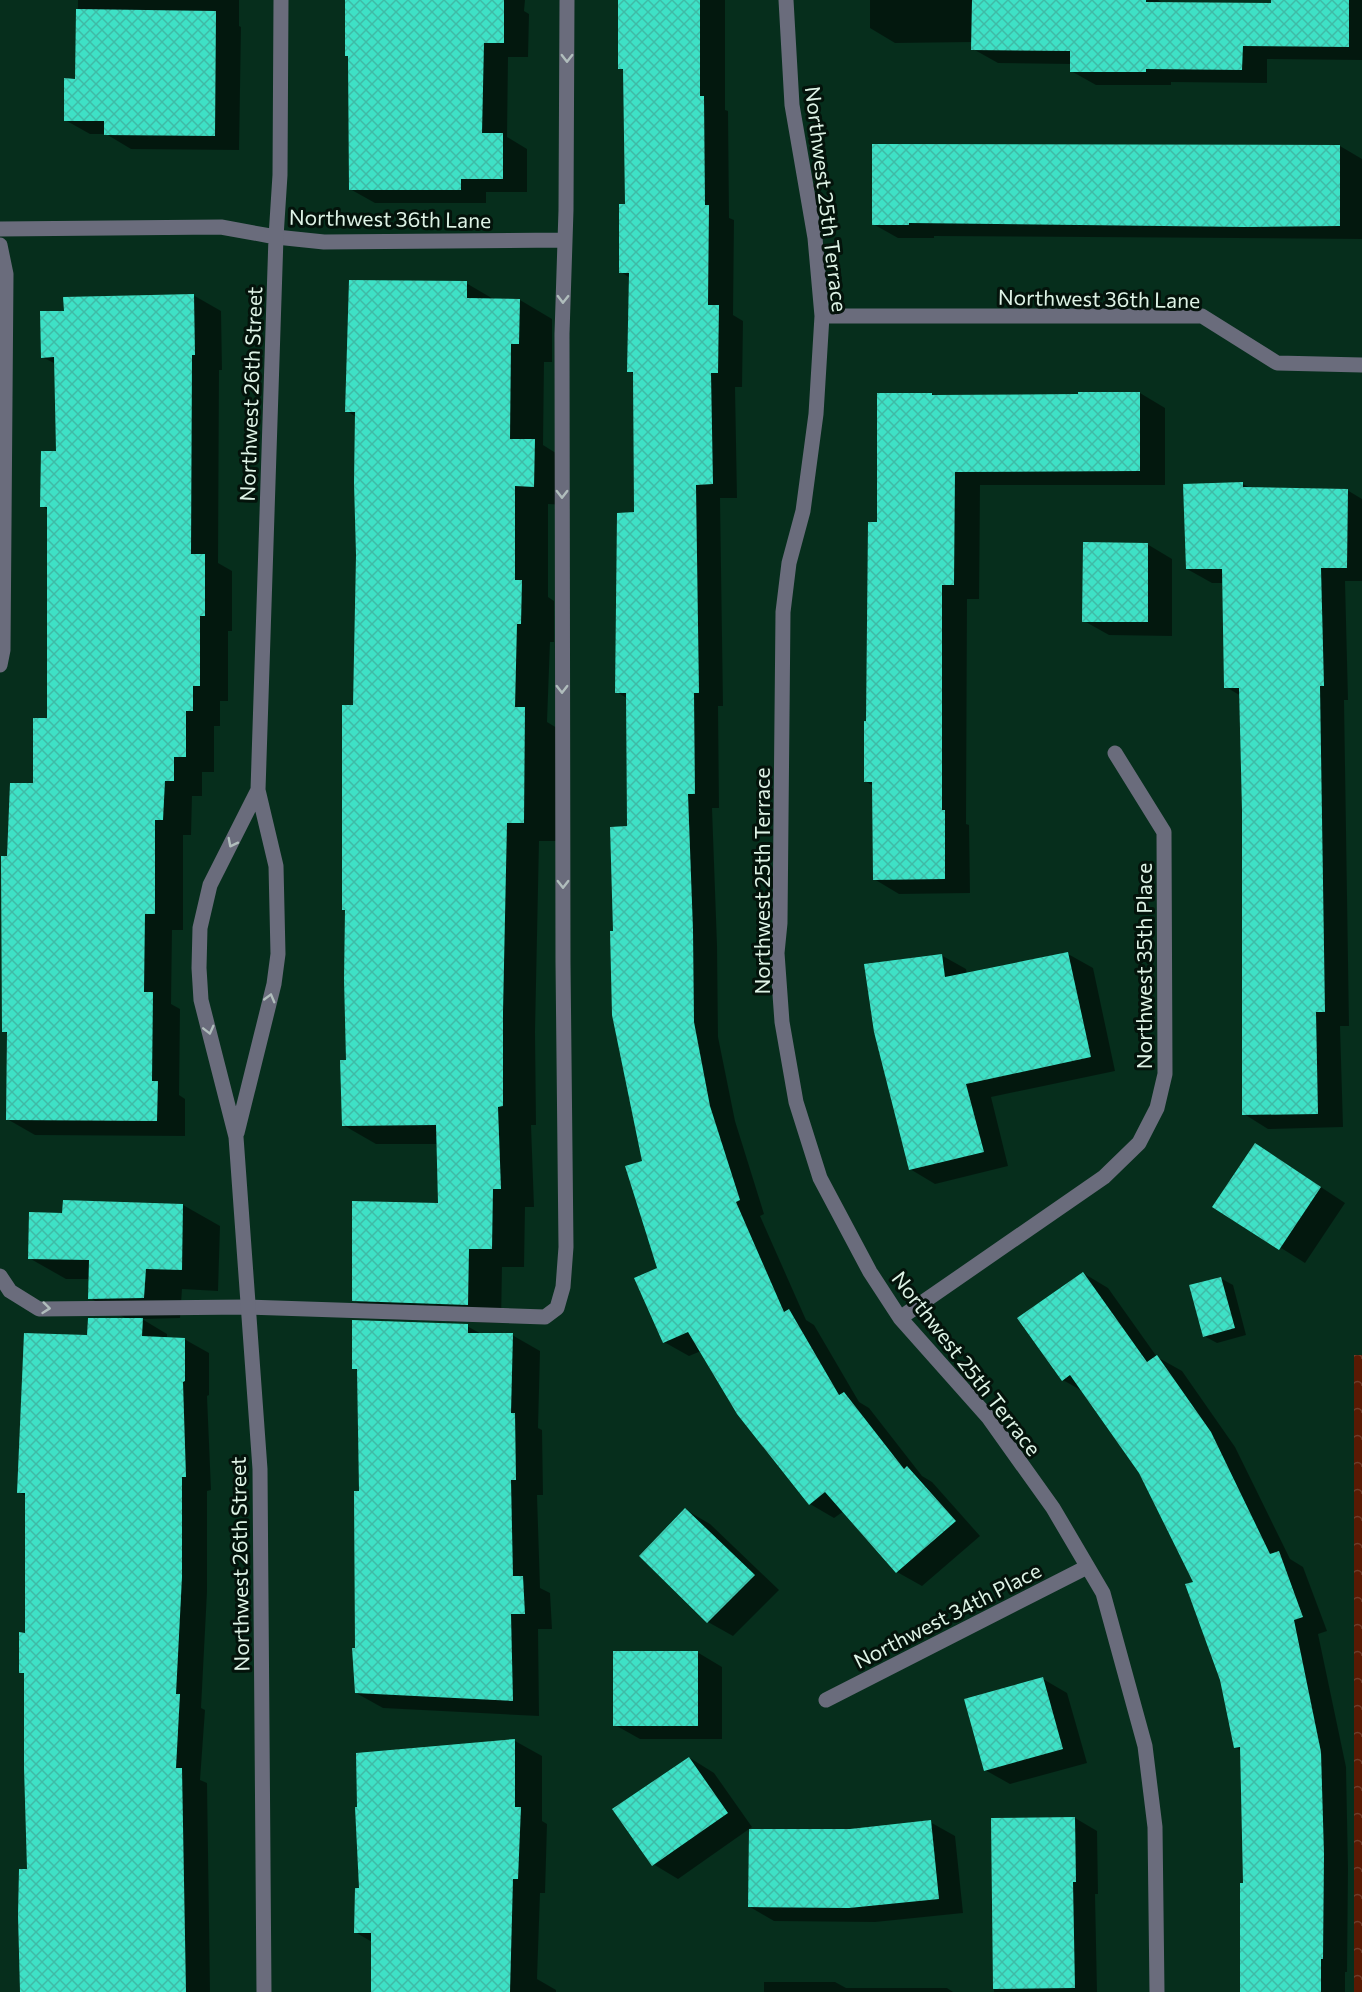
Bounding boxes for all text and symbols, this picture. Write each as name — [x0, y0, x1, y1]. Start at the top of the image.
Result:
one-way arrow — [561, 54, 573, 63]
street label: Northwest 25th Terrace — [801, 85, 853, 313]
street label: Northwest 36th Lane — [289, 204, 491, 232]
street label: Northwest 36th Lane — [998, 284, 1200, 312]
street label: Northwest 26th Street — [234, 286, 266, 502]
one-way arrow — [556, 294, 569, 303]
one-way arrow — [556, 489, 568, 498]
one-way arrow — [556, 684, 568, 693]
street label: Northwest 25th Terrace — [749, 767, 774, 995]
one-way arrow — [227, 836, 239, 847]
street label: Northwest 35th Place — [1131, 863, 1156, 1069]
one-way arrow — [557, 879, 569, 888]
one-way arrow — [263, 993, 275, 1004]
one-way arrow — [201, 1025, 214, 1035]
street label: Northwest 25th Terrace — [887, 1266, 1047, 1460]
one-way arrow — [41, 1301, 51, 1314]
street label: Northwest 26th Street — [225, 1456, 253, 1672]
street label: Northwest 34th Place — [849, 1557, 1045, 1673]

